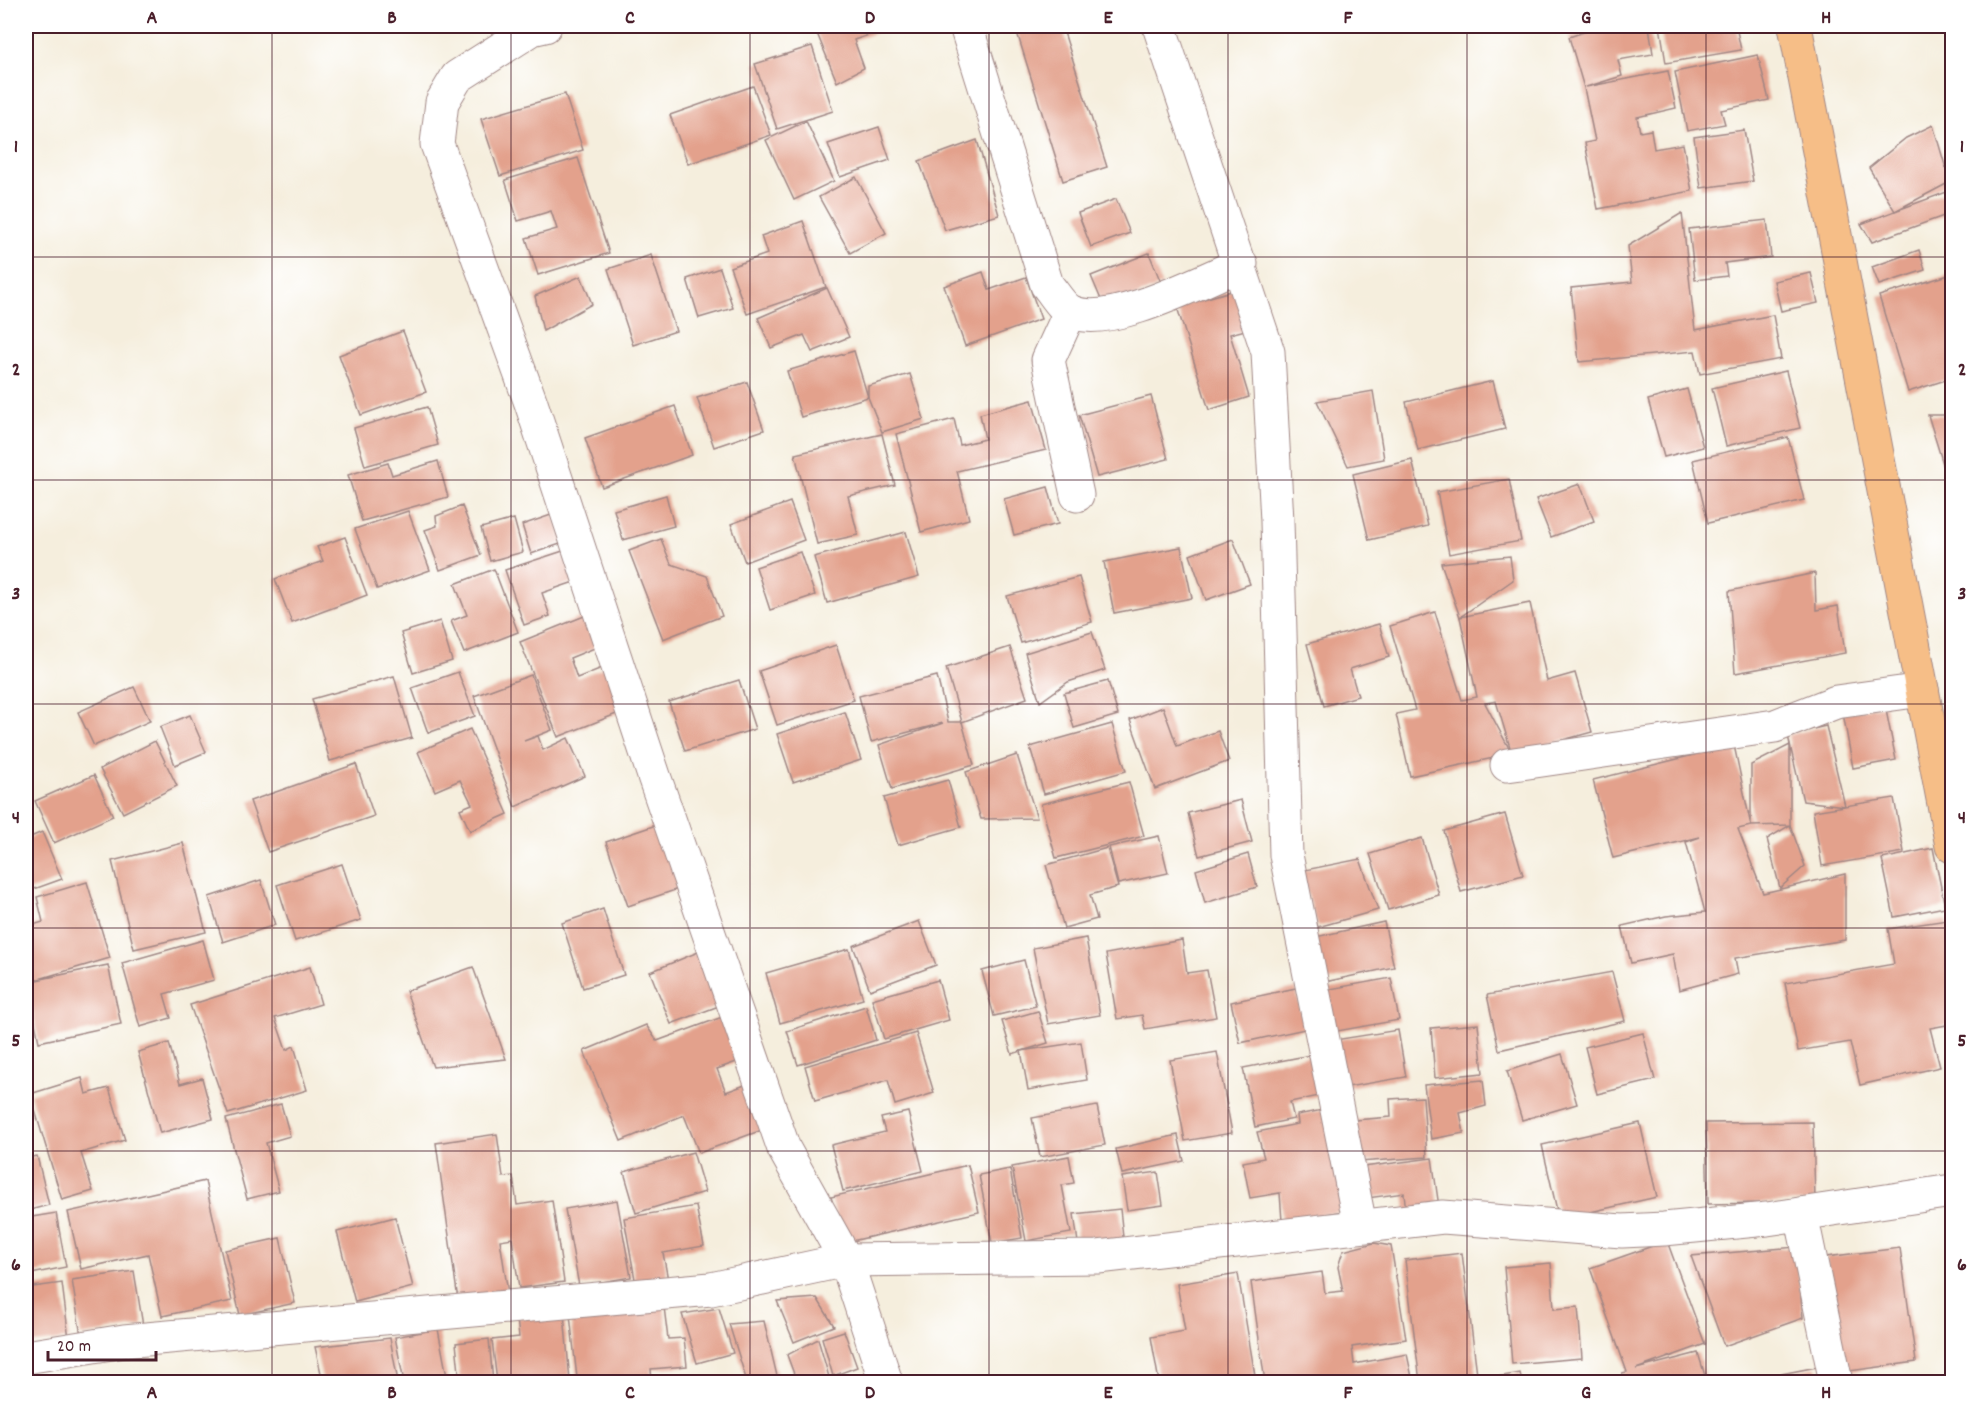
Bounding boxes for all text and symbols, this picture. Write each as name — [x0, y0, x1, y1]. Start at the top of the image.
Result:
text: A — [147, 5, 158, 33]
text: B — [387, 5, 397, 33]
text: C — [625, 5, 635, 33]
text: D — [865, 5, 876, 33]
text: E — [1103, 5, 1113, 33]
text: F — [1344, 5, 1354, 33]
text: G — [1581, 5, 1591, 33]
text: H — [1821, 5, 1831, 33]
text: 1 — [14, 134, 18, 162]
text: 1 — [1960, 134, 1964, 162]
text: 2 — [12, 357, 20, 385]
text: 2 — [1958, 357, 1966, 385]
text: 3 — [12, 581, 20, 609]
text: 3 — [1958, 581, 1966, 609]
text: 4 — [12, 805, 20, 833]
text: 4 — [1958, 805, 1966, 833]
text: 5 — [11, 1028, 21, 1056]
text: 5 — [1957, 1028, 1967, 1056]
text: 6 — [11, 1252, 21, 1280]
text: 6 — [1957, 1252, 1967, 1280]
scale bar — [48, 1324, 156, 1362]
text: 20 m — [57, 1335, 91, 1360]
text: A — [147, 1380, 158, 1408]
text: B — [387, 1380, 397, 1408]
text: C — [625, 1380, 635, 1408]
text: D — [865, 1380, 876, 1408]
text: E — [1103, 1380, 1113, 1408]
text: F — [1344, 1380, 1354, 1408]
text: G — [1581, 1380, 1591, 1408]
text: H — [1821, 1380, 1831, 1408]

